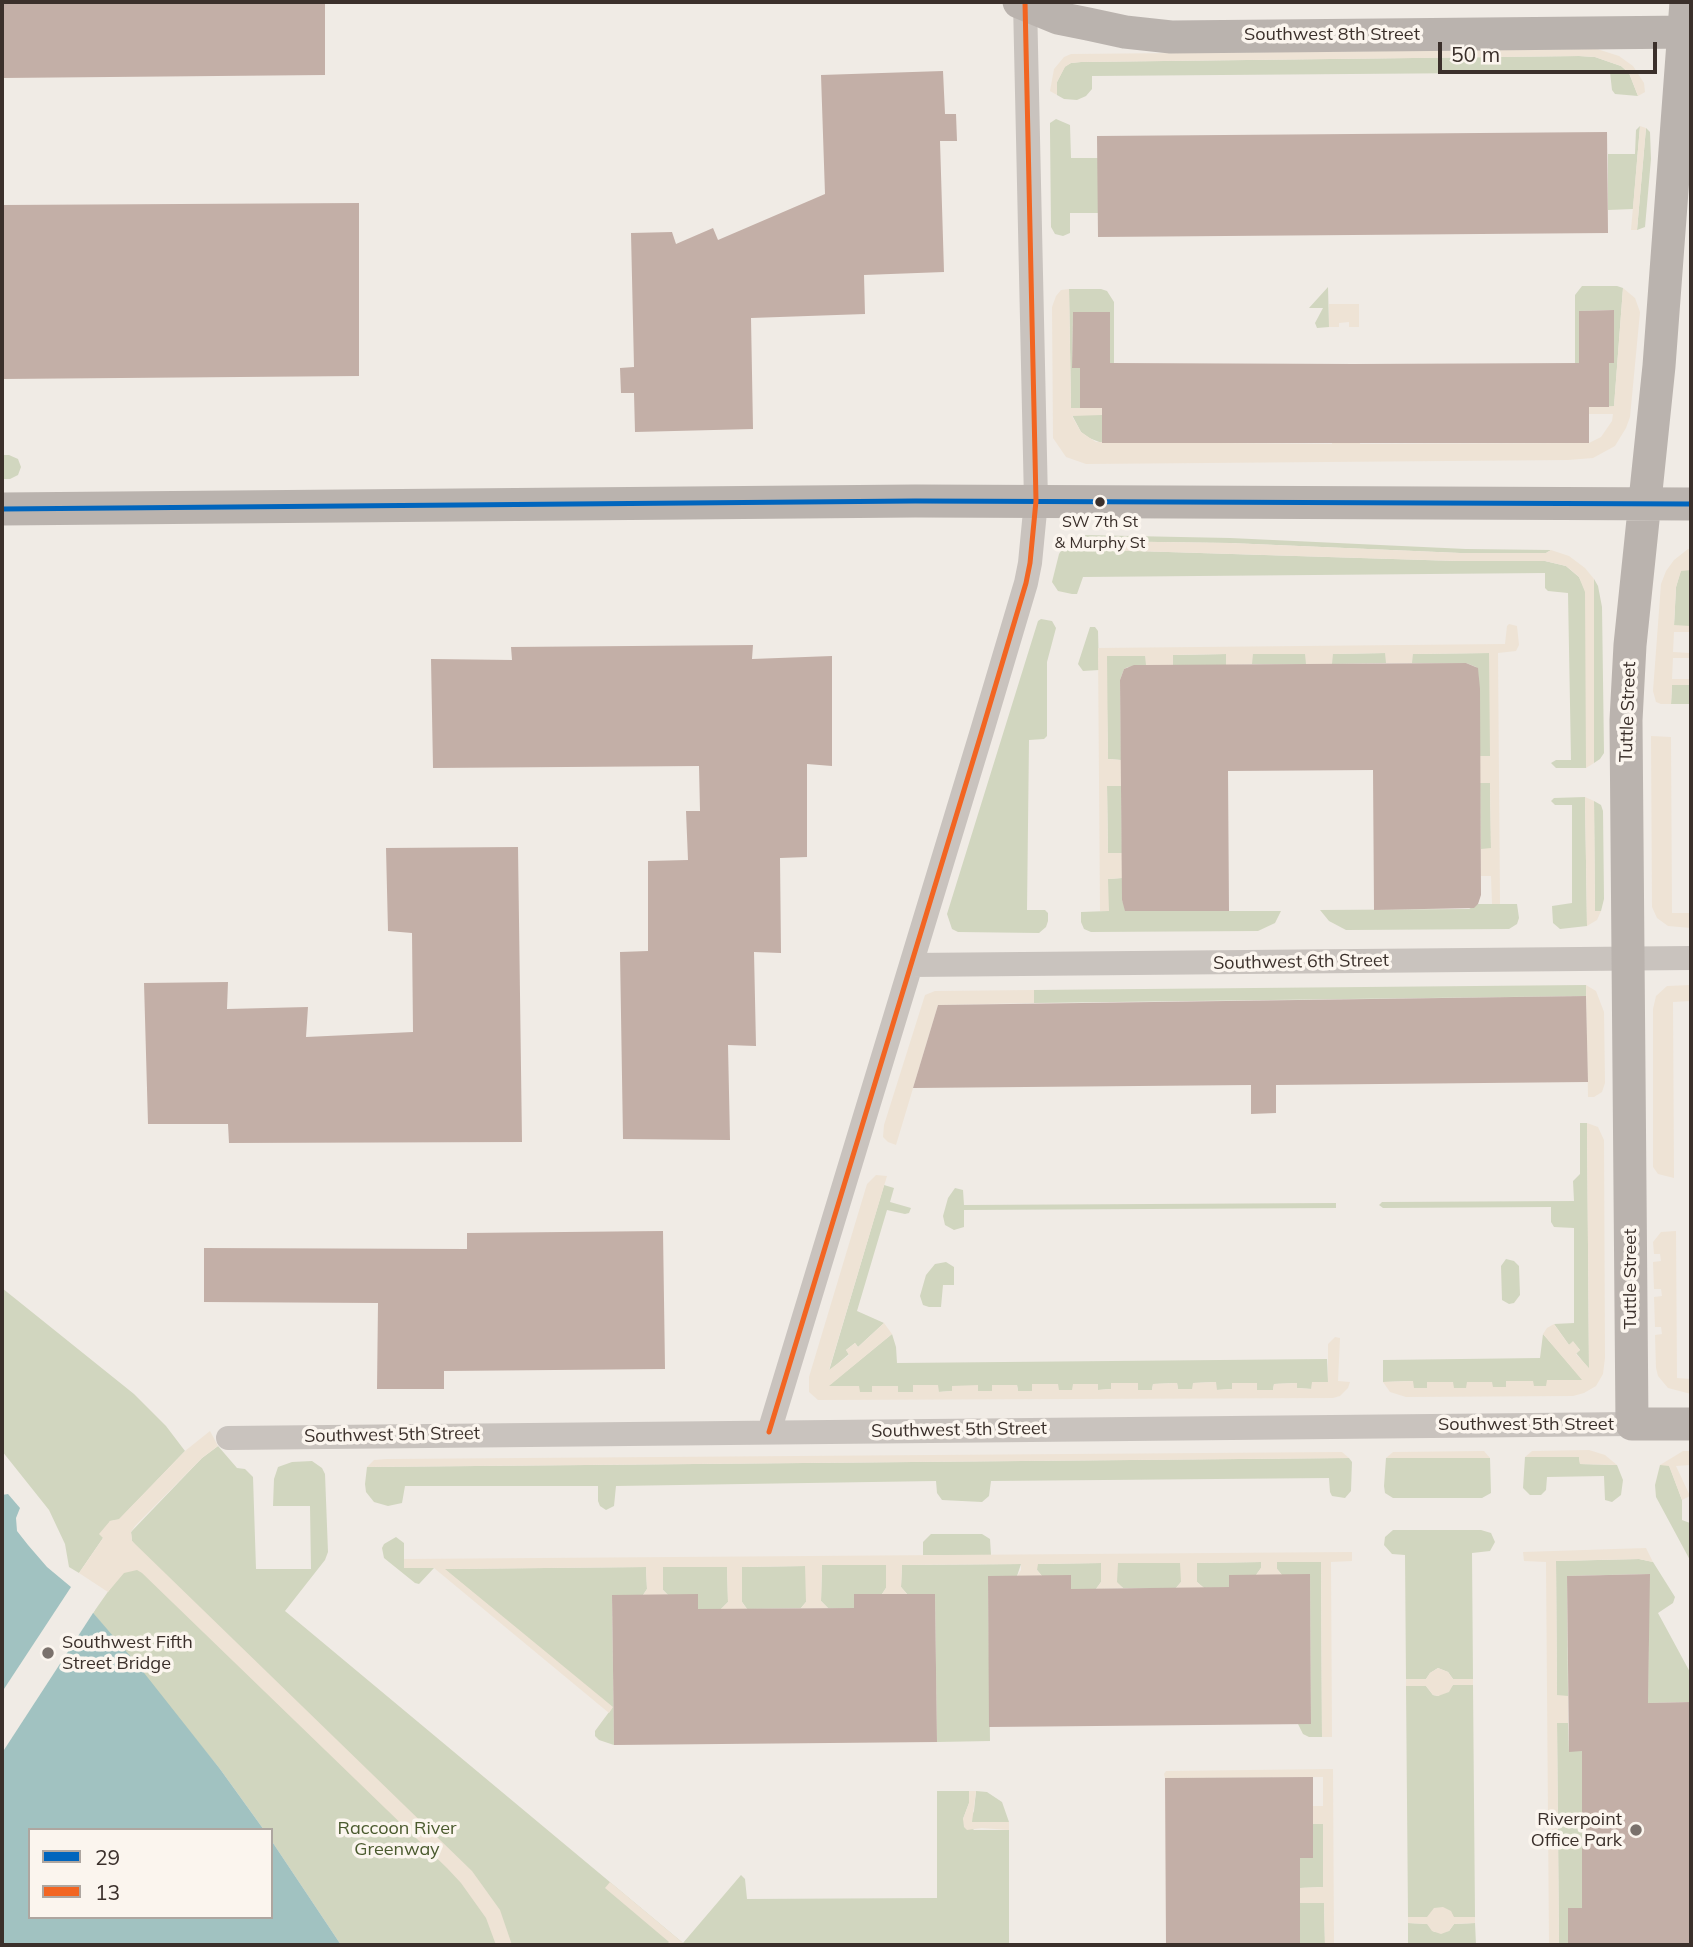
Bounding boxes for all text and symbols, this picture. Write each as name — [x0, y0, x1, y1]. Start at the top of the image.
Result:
street label: Southwest 8th Street — [1244, 24, 1420, 46]
scale bar — [1441, 28, 1660, 72]
text: 50 m — [1451, 41, 1500, 67]
marker: SW 7th St & Murphy St — [1093, 495, 1107, 509]
place label: SW 7th St & Murphy St — [1055, 512, 1145, 550]
street label: Tuttle Street — [1615, 661, 1641, 763]
street label: Southwest 6th Street — [1213, 950, 1389, 974]
street label: Tuttle Street — [1620, 1229, 1642, 1329]
street label: Southwest 5th Street — [1438, 1414, 1614, 1436]
street label: Southwest 5th Street — [871, 1418, 1047, 1442]
street label: Southwest 5th Street — [304, 1423, 480, 1447]
place label: Southwest Fifth Street Bridge — [62, 1632, 193, 1674]
marker: Southwest Fifth Street Bridge — [40, 1645, 56, 1661]
place label: Riverpoint Office Park — [1531, 1809, 1622, 1852]
park label: Raccoon River Greenway — [338, 1818, 456, 1860]
marker: Riverpoint Office Park — [1628, 1822, 1644, 1838]
legend — [28, 1828, 273, 1919]
text: 29 — [95, 1844, 120, 1870]
text: 13 — [95, 1879, 120, 1905]

